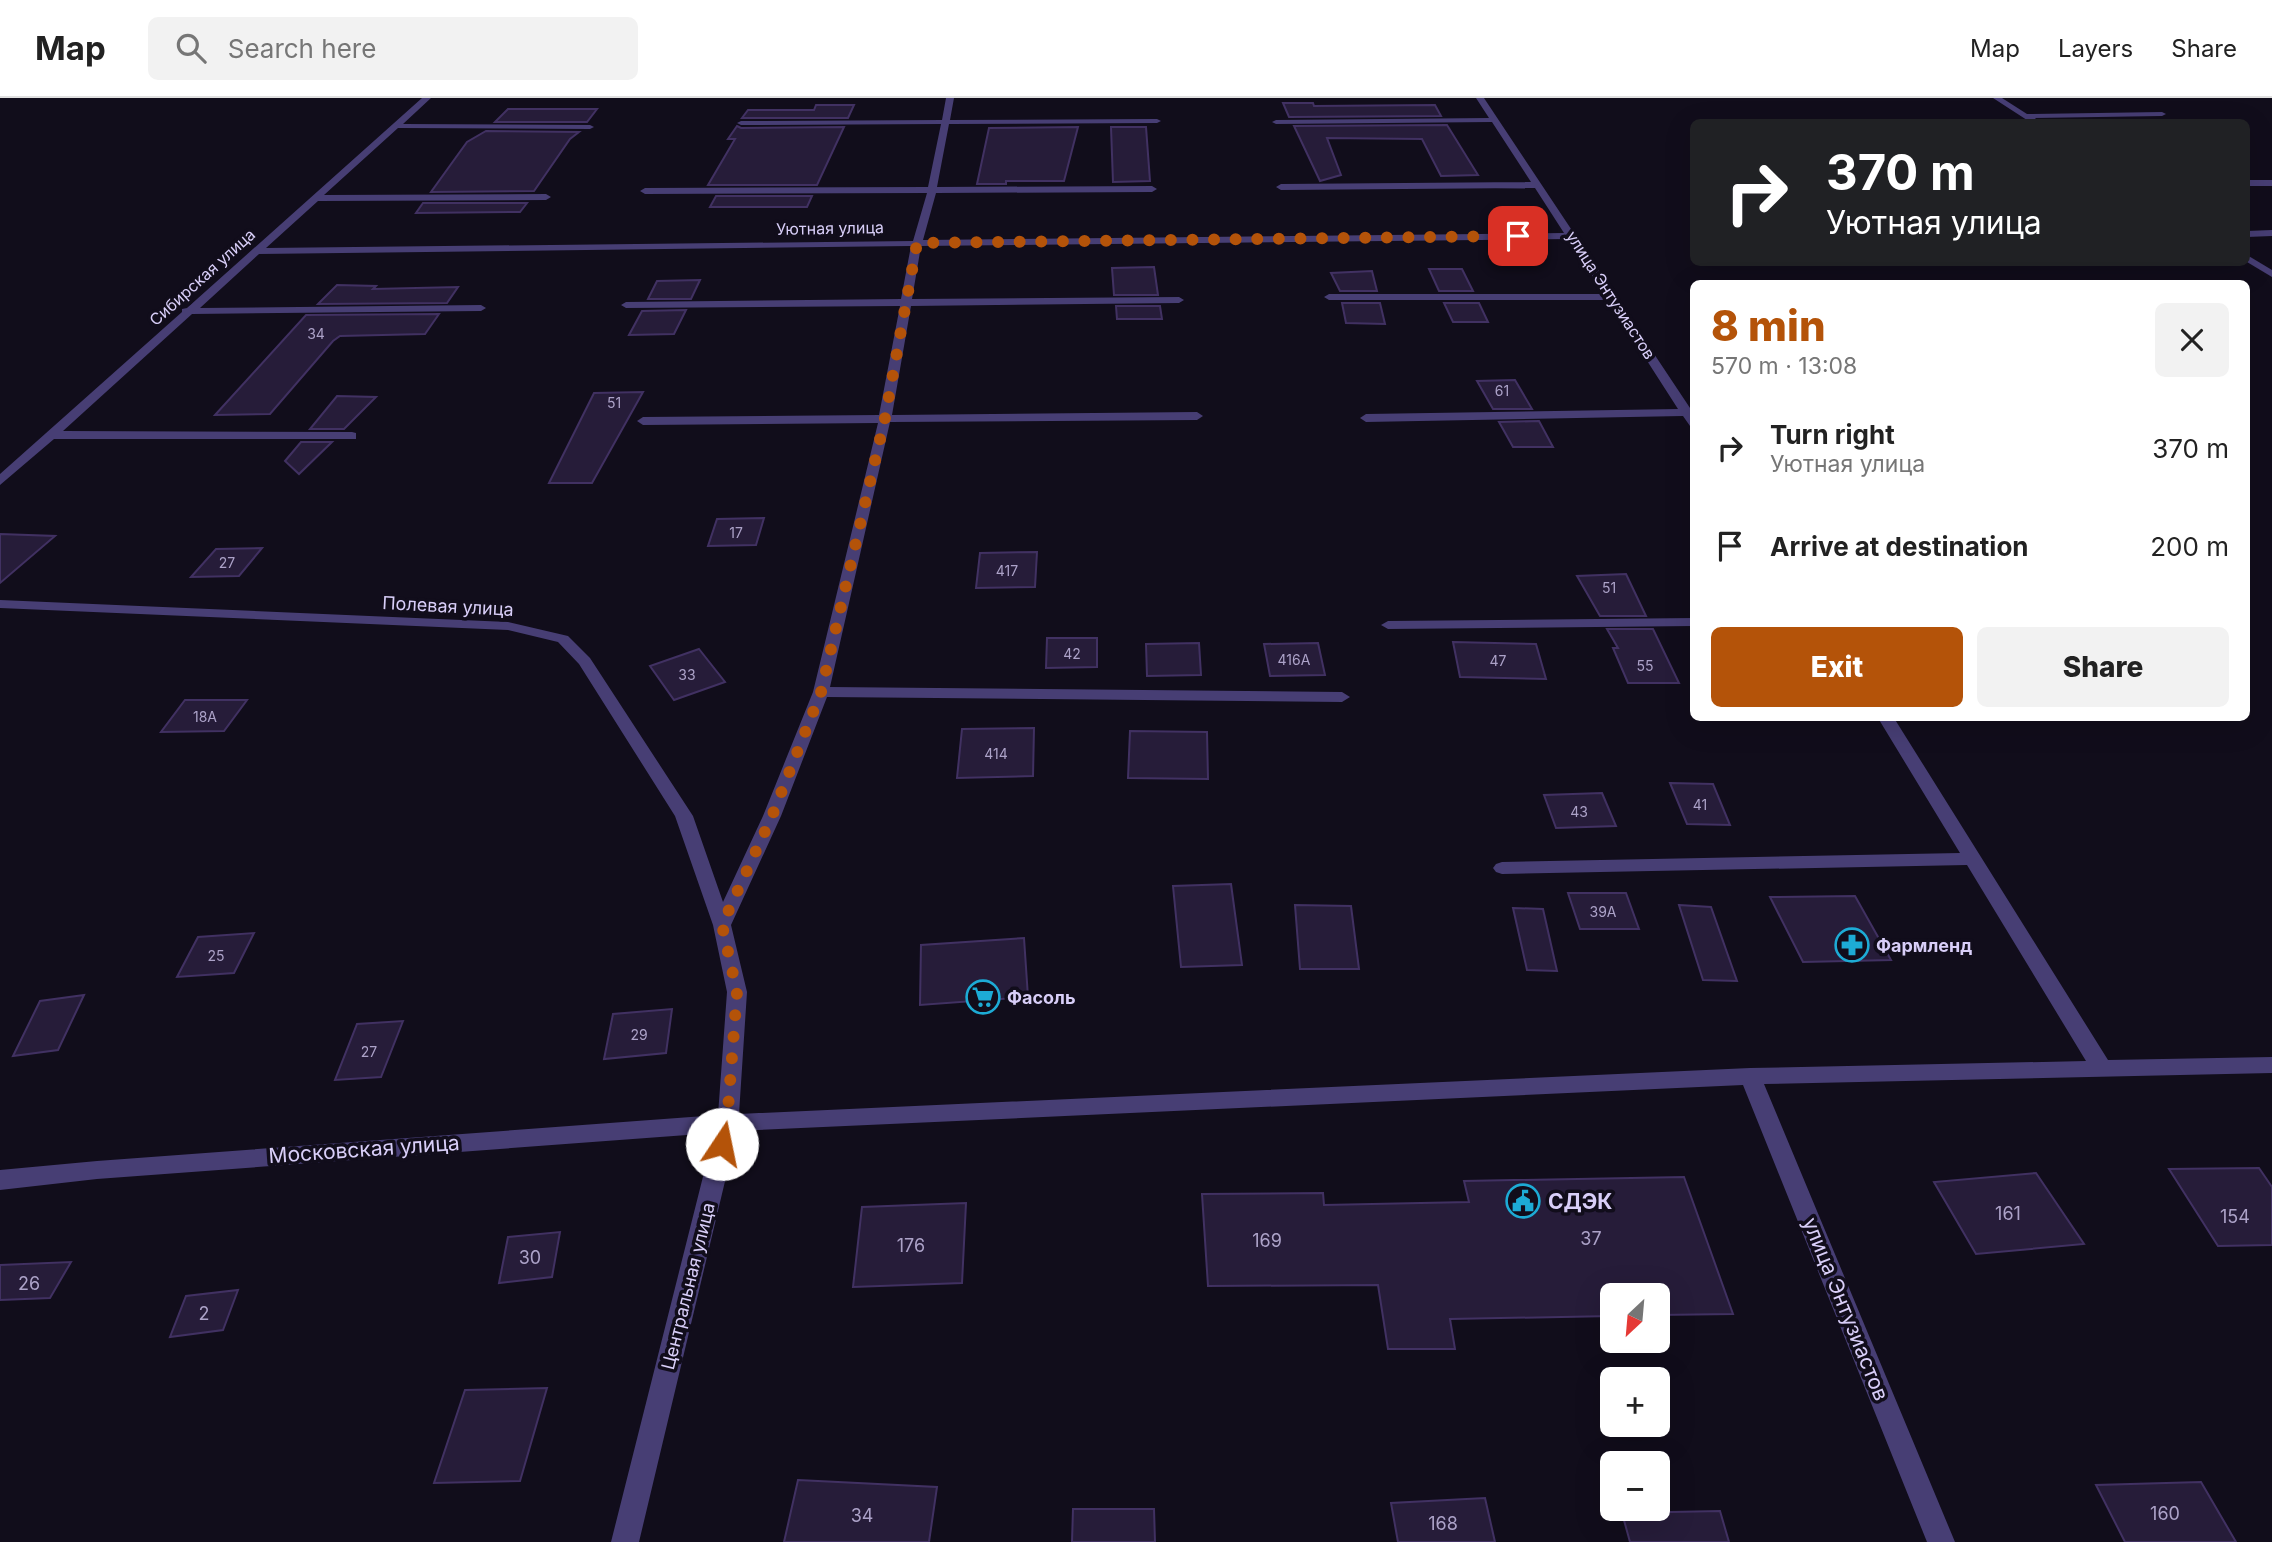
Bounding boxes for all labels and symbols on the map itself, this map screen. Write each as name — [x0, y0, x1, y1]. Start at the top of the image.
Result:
pin — [1488, 206, 1548, 266]
street label: Уютная улица — [776, 217, 884, 239]
street label: Сибирская улица — [145, 224, 259, 330]
street label: улица Энтузиастов — [1562, 227, 1660, 363]
house number: 34 — [307, 325, 325, 342]
house number: 61 — [1495, 382, 1509, 399]
house number: 51 — [607, 394, 621, 411]
house number: 17 — [729, 524, 743, 541]
house number: 27 — [219, 554, 235, 571]
house number: 417 — [996, 562, 1018, 579]
house number: 51 — [1602, 579, 1616, 596]
street label: Полевая улица — [382, 592, 514, 620]
house number: 42 — [1063, 645, 1081, 662]
house number: 416А — [1278, 651, 1311, 668]
house number: 47 — [1490, 652, 1507, 669]
house number: 55 — [1636, 657, 1654, 674]
house number: 33 — [678, 666, 696, 683]
house number: 18А — [193, 708, 217, 725]
house number: 414 — [984, 745, 1008, 762]
house number: 41 — [1693, 796, 1707, 813]
house number: 43 — [1570, 803, 1588, 820]
house number: 39А — [1590, 903, 1617, 920]
pharmacy icon: Фармленд — [1833, 926, 1871, 964]
place label: Фармленд — [1876, 935, 1972, 956]
house number: 25 — [207, 947, 225, 964]
supermarket icon: Фасоль — [964, 978, 1002, 1016]
place label: Фасоль — [1007, 987, 1076, 1008]
house number: 29 — [630, 1026, 648, 1043]
house number: 27 — [361, 1043, 377, 1060]
position arrow — [685, 1107, 759, 1181]
street label: Московская улица — [268, 1130, 460, 1168]
public building icon: СДЭК — [1504, 1182, 1542, 1220]
place label: СДЭК — [1548, 1189, 1612, 1214]
street label: Центральная улица — [657, 1200, 719, 1372]
house number: 161 — [1995, 1203, 2021, 1224]
house number: 154 — [2220, 1206, 2250, 1227]
street label: улица Энтузиастов — [1798, 1214, 1894, 1404]
house number: 37 — [1580, 1228, 1602, 1249]
house number: 169 — [1252, 1230, 1282, 1251]
house number: 176 — [897, 1235, 925, 1256]
house number: 30 — [519, 1247, 541, 1268]
house number: 26 — [18, 1273, 40, 1294]
north arrow — [1600, 1283, 1670, 1353]
house number: 2 — [199, 1303, 209, 1324]
house number: 160 — [2150, 1503, 2180, 1524]
house number: 34 — [851, 1505, 873, 1526]
house number: 168 — [1428, 1513, 1458, 1534]

